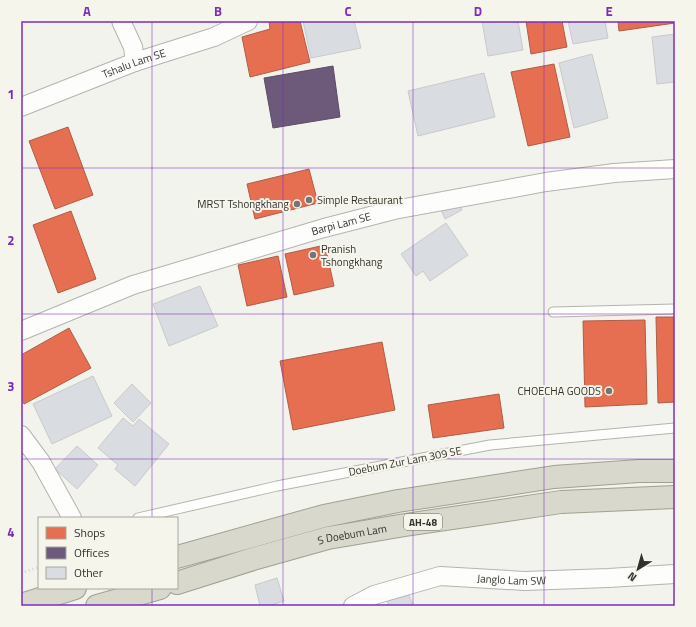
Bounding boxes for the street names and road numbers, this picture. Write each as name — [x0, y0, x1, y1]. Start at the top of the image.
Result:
street label: Tshalu Lam SE — [100, 45, 168, 82]
street label: Barpi Lam SE — [309, 208, 373, 239]
street label: Doebum Zur Lam 309 SE — [347, 442, 463, 480]
road number: AH-48 — [404, 514, 442, 530]
street label: S Doebum Lam — [316, 520, 388, 549]
street label: Janglo Lam SW — [476, 570, 547, 589]

